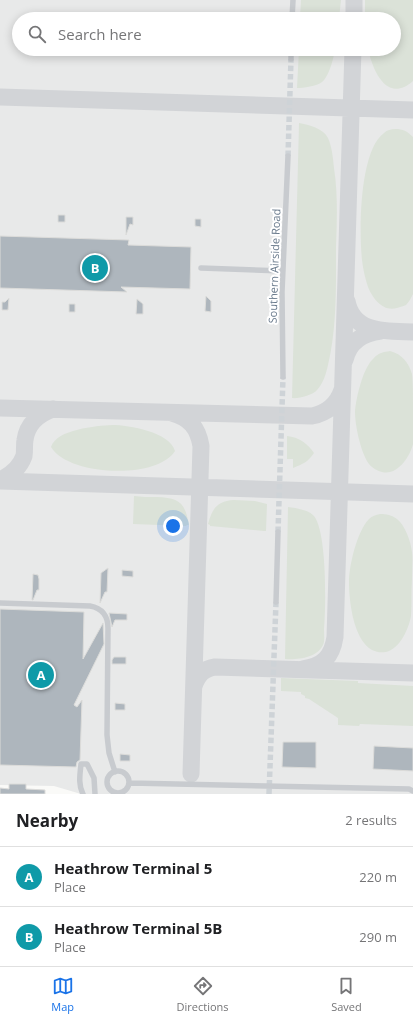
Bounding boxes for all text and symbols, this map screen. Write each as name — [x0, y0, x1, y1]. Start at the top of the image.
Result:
search box — [12, 12, 401, 56]
icon: search — [26, 23, 48, 45]
text: Search here — [58, 24, 142, 44]
street label: Southern Airside Road — [265, 208, 283, 324]
pin: B — [82, 253, 108, 283]
your location — [163, 516, 183, 536]
pin: A — [28, 660, 54, 690]
text: Nearby — [16, 809, 78, 832]
text: 2 results — [345, 811, 397, 829]
text: Heathrow Terminal 5 — [54, 858, 212, 878]
text: A — [25, 868, 33, 886]
text: 220 m — [359, 868, 397, 886]
text: Place — [54, 878, 86, 896]
text: Heathrow Terminal 5B — [54, 918, 222, 938]
text: B — [25, 928, 33, 946]
text: 290 m — [359, 928, 397, 946]
text: Place — [54, 938, 86, 956]
tab: Map — [51, 975, 74, 1014]
tab: Directions — [177, 975, 229, 1014]
tab: Saved — [331, 975, 362, 1014]

